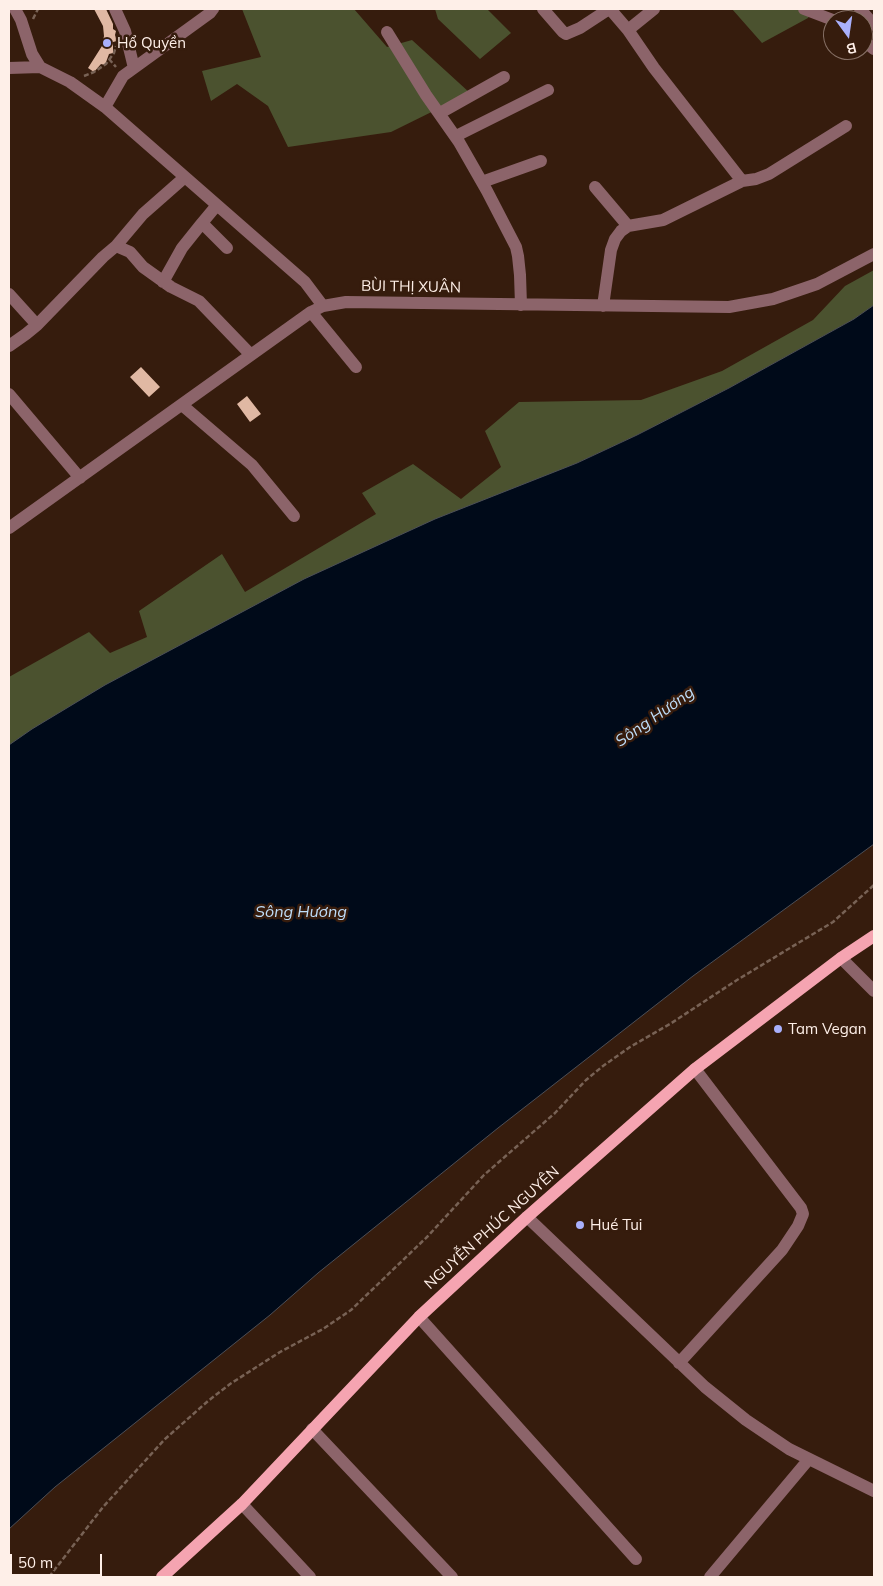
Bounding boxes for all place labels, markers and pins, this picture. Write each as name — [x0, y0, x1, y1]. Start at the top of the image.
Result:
place label: Hổ Quyền — [117, 34, 186, 52]
marker: Hổ Quyền — [101, 37, 113, 49]
place label: Tam Vegan — [788, 1020, 867, 1038]
marker: Tam Vegan — [772, 1023, 784, 1035]
place label: Hué Tui — [590, 1216, 642, 1234]
marker: Hué Tui — [574, 1219, 586, 1231]

